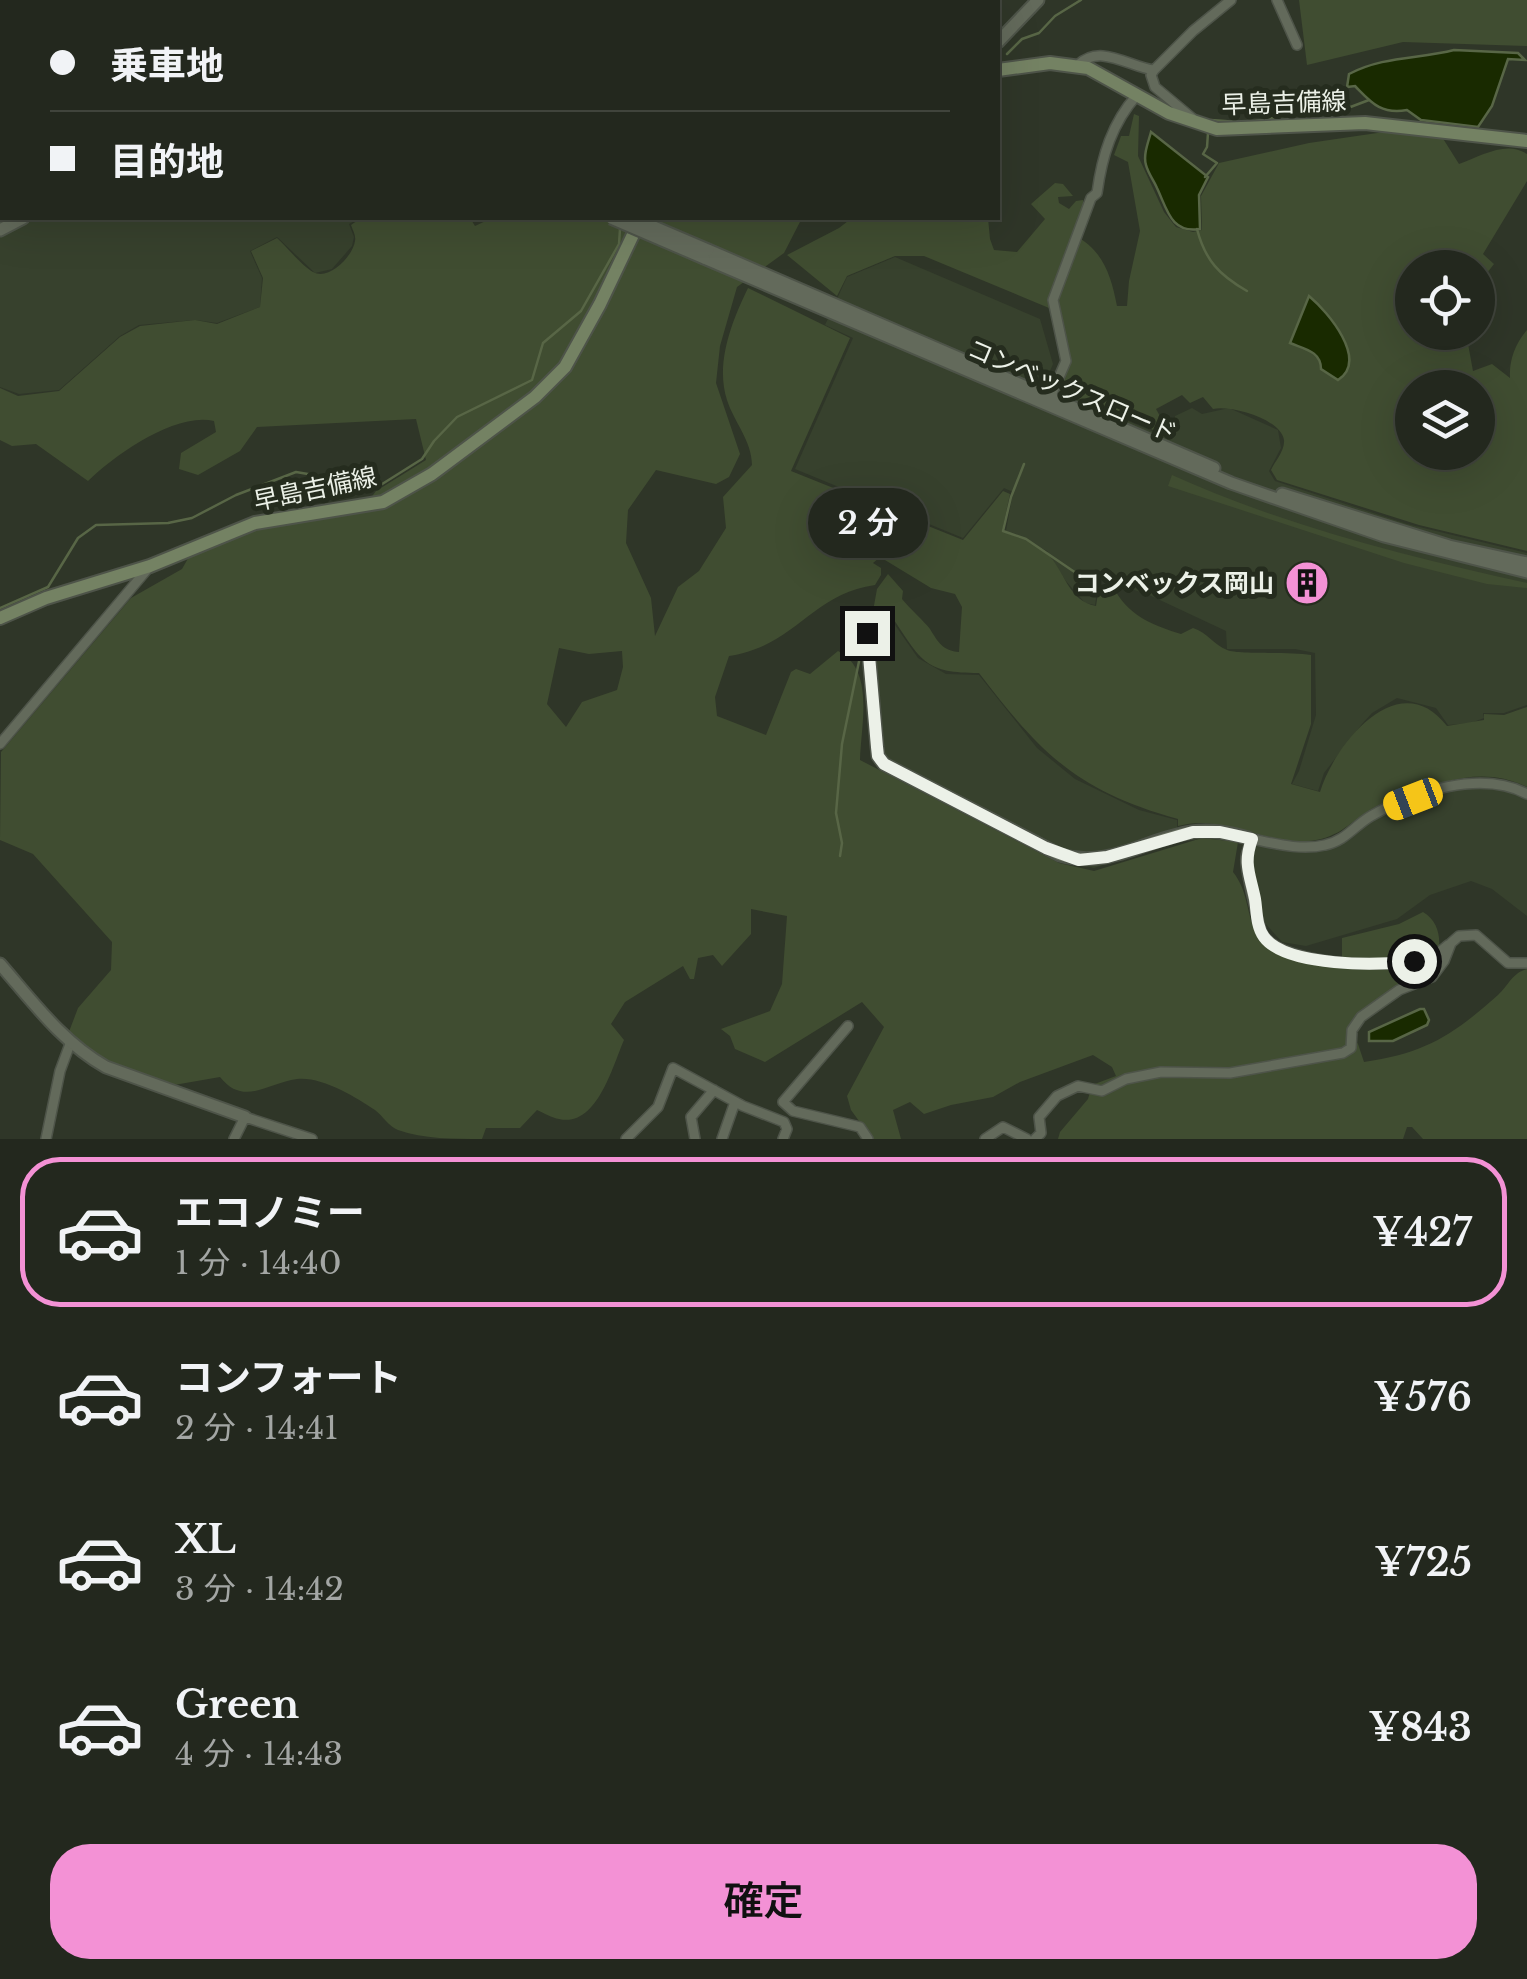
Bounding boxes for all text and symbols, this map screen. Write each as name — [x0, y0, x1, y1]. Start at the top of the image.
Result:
text: 乗車地 — [110, 42, 224, 89]
street label: 早島吉備線 — [1221, 85, 1347, 121]
text: 目的地 — [110, 138, 224, 185]
map controls — [1395, 250, 1495, 470]
button: locate — [1395, 250, 1495, 350]
street label: コンベックスロード — [963, 333, 1181, 449]
button: layers — [1395, 370, 1495, 470]
street label: 早島吉備線 — [251, 461, 379, 517]
callout: 2 分 — [807, 488, 927, 558]
text: 2 分 — [837, 503, 899, 543]
building icon: コンベックス岡山 — [1284, 560, 1330, 606]
place label: コンベックス岡山 — [1075, 568, 1274, 599]
route end — [845, 611, 890, 656]
car — [1380, 774, 1446, 824]
route start — [1392, 939, 1437, 984]
icon: car — [55, 1187, 145, 1277]
text: エコノミー — [175, 1189, 365, 1236]
text: ¥427 — [1372, 1209, 1472, 1256]
text: 1 分 · 14:40 — [175, 1243, 342, 1283]
icon: car — [55, 1352, 145, 1442]
text: コンフォート — [175, 1354, 402, 1401]
text: ¥576 — [1373, 1374, 1472, 1421]
text: 2 分 · 14:41 — [175, 1408, 339, 1448]
text: XL — [175, 1516, 236, 1563]
icon: car — [55, 1517, 145, 1607]
text: ¥725 — [1374, 1539, 1472, 1586]
text: 3 分 · 14:42 — [175, 1569, 344, 1609]
text: Green — [175, 1681, 299, 1728]
icon: car — [55, 1682, 145, 1772]
text: ¥843 — [1368, 1704, 1472, 1751]
text: 4 分 · 14:43 — [175, 1734, 343, 1774]
button: 確定 — [50, 1844, 1477, 1959]

